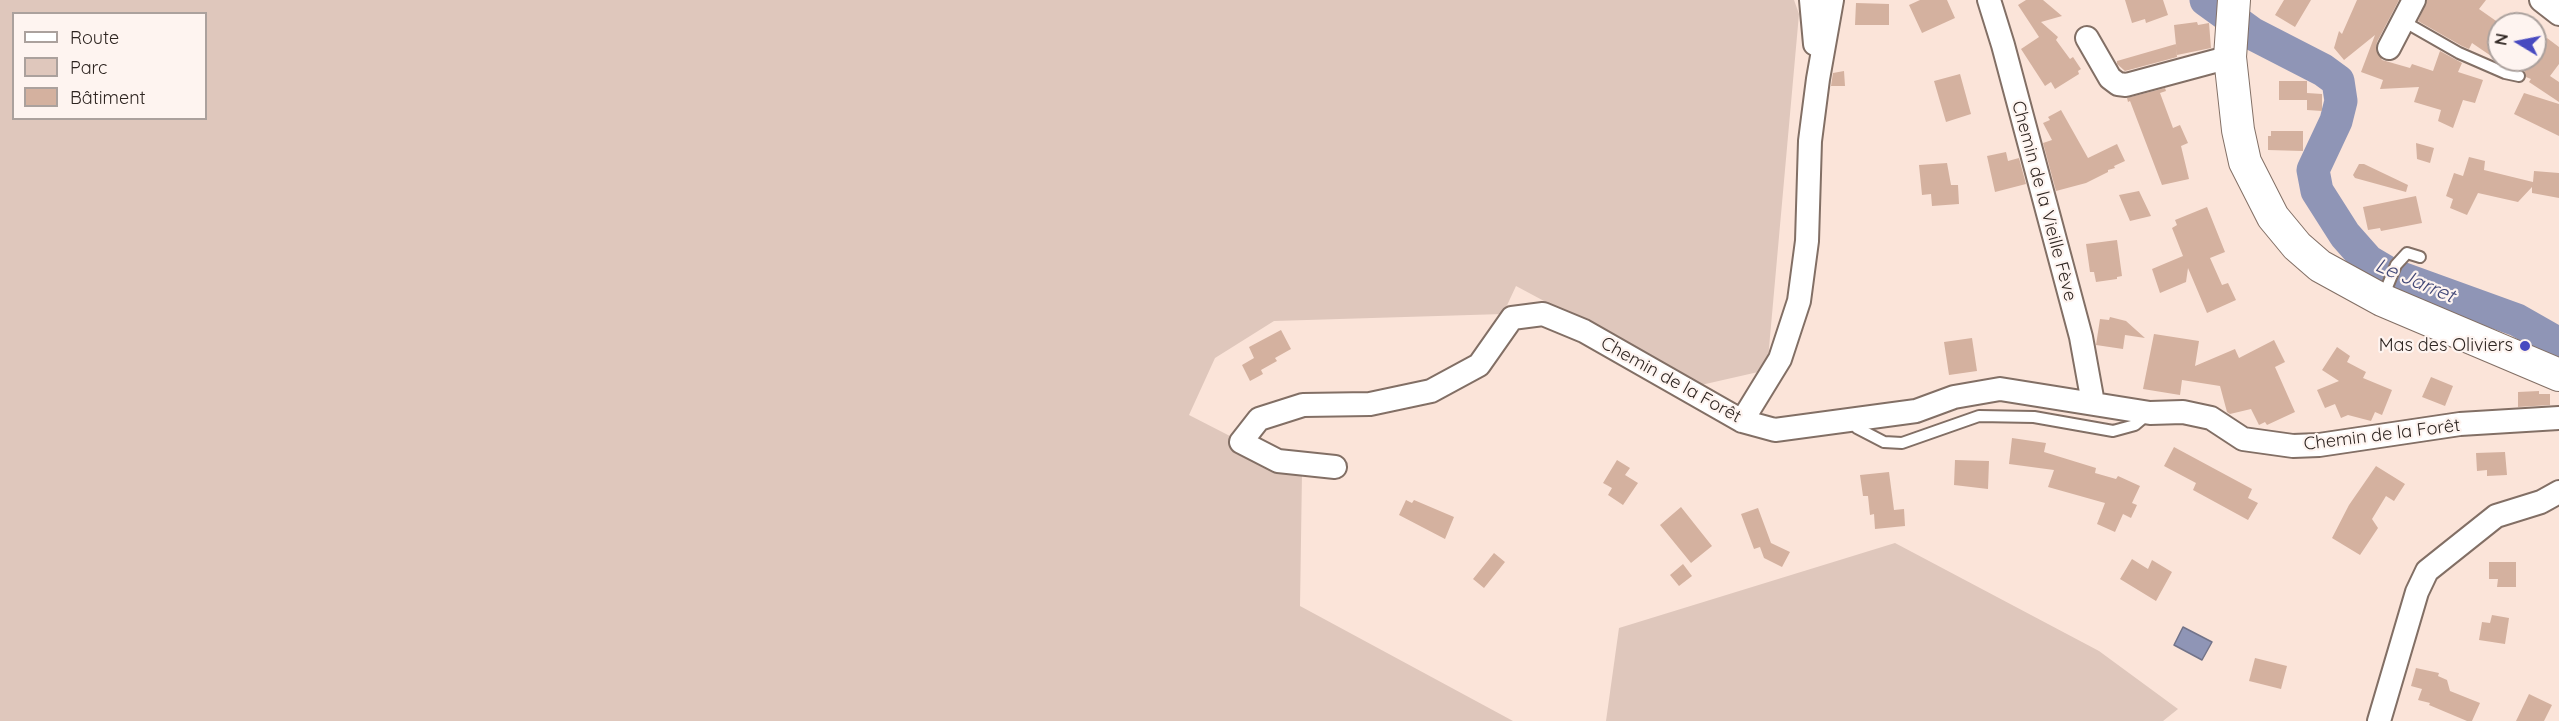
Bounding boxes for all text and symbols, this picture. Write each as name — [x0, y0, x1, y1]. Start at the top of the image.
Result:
legend — [12, 12, 207, 120]
north arrow — [2487, 12, 2547, 72]
text: Route — [70, 26, 119, 49]
text: N — [2490, 32, 2512, 47]
text: Parc — [70, 56, 107, 79]
text: Bâtiment — [70, 86, 146, 109]
street label: Chemin de la Vieille Fève — [2007, 99, 2081, 303]
water label: Le Jarret — [2372, 254, 2458, 308]
street label: Chemin de la Forêt — [1597, 332, 1745, 428]
place label: Mas des Oliviers — [2379, 335, 2513, 357]
marker: Mas des Oliviers — [2518, 339, 2532, 353]
street label: Chemin de la Forêt — [2303, 415, 2461, 455]

